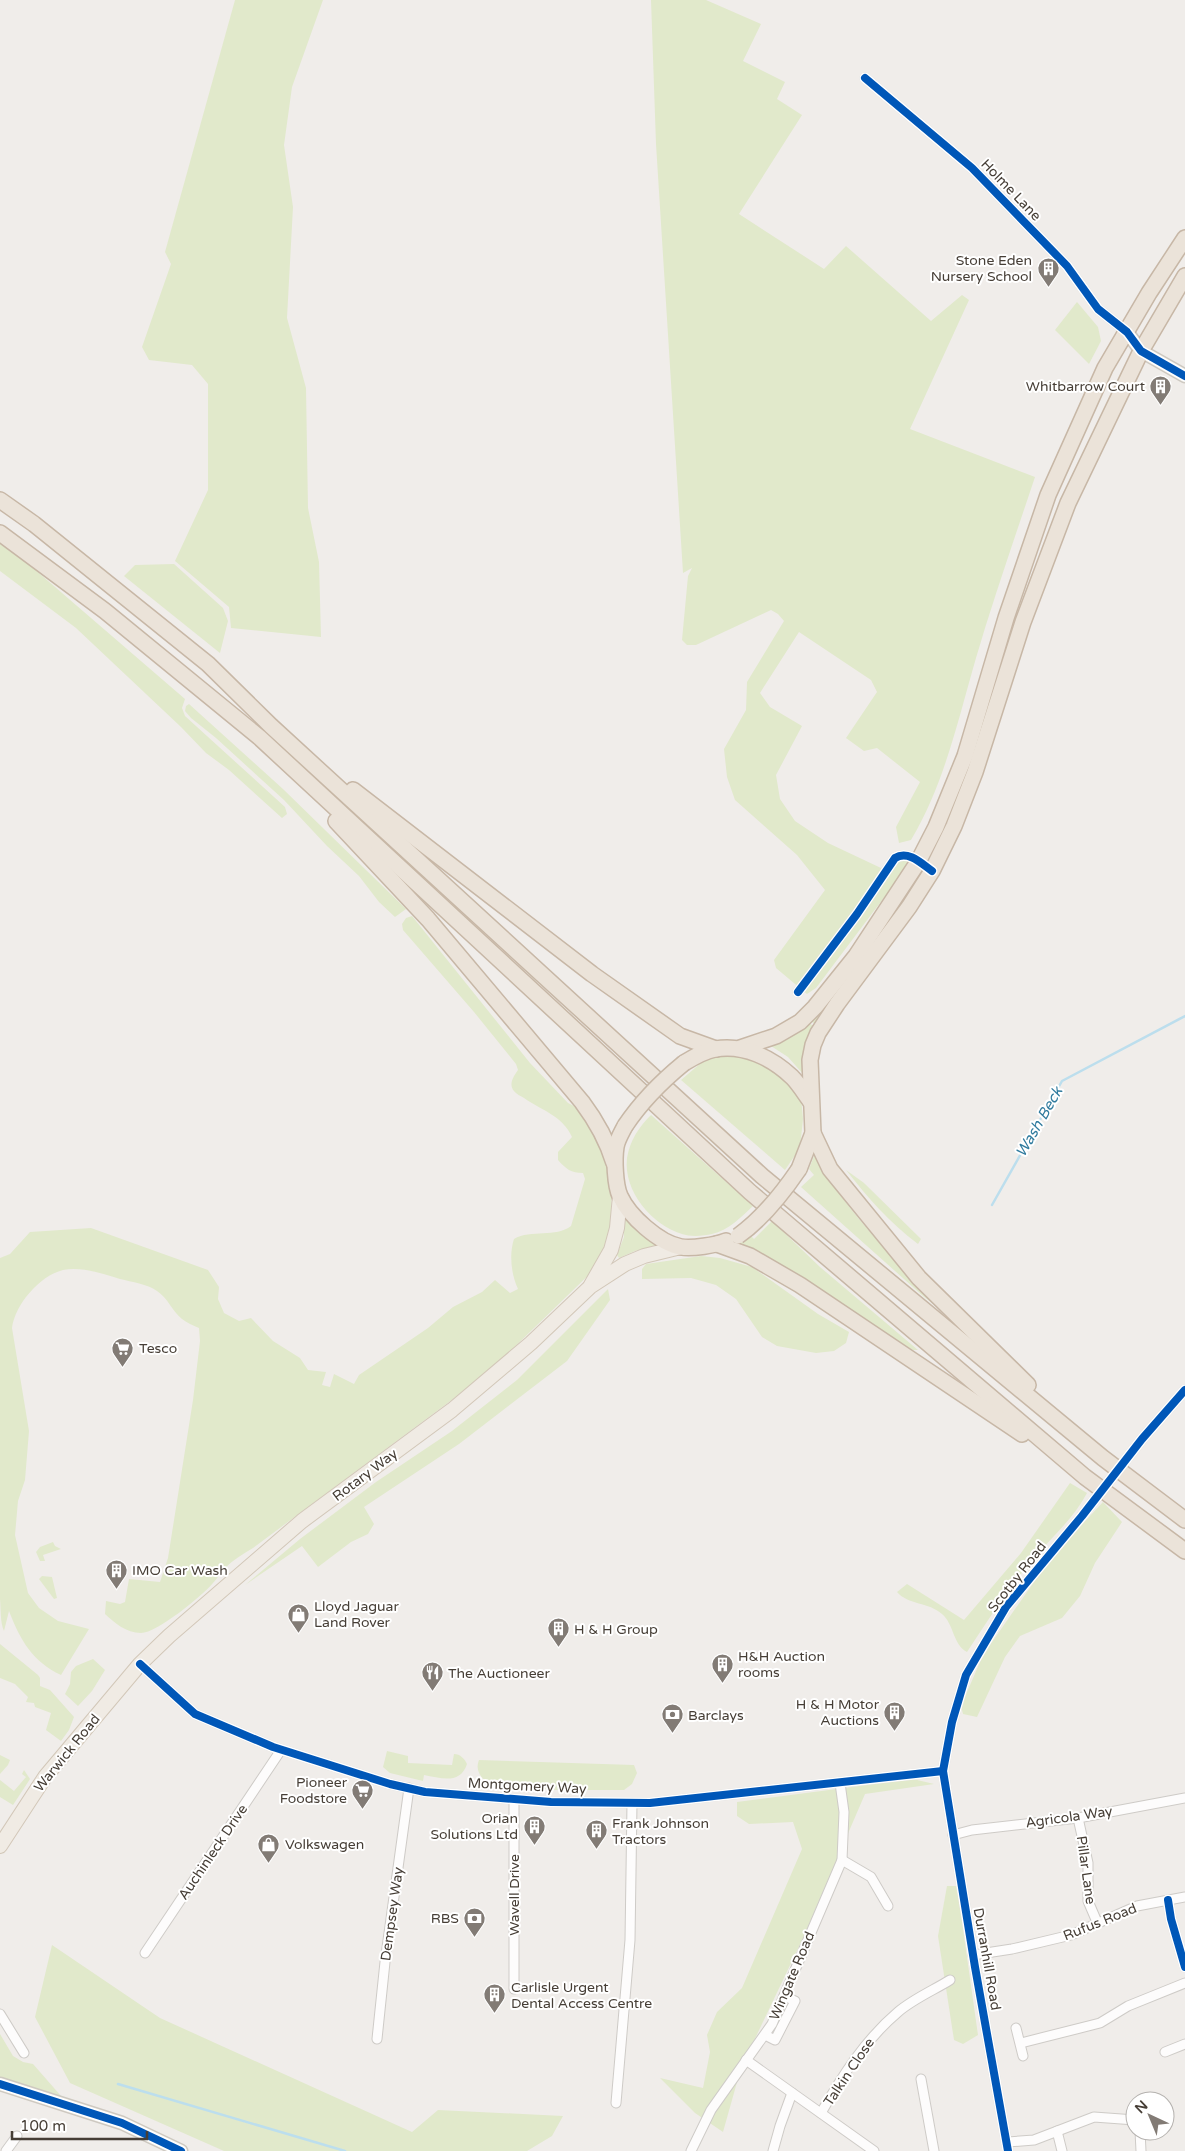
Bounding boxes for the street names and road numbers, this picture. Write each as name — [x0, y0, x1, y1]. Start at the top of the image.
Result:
street label: Holme Lane — [977, 156, 1045, 224]
street label: Rotary Way — [329, 1445, 401, 1505]
street label: Scotby Road — [984, 1538, 1050, 1616]
street label: Warwick Road — [30, 1711, 104, 1795]
street label: Montgomery Way — [467, 1774, 587, 1798]
street label: Auchinleck Drive — [175, 1801, 251, 1903]
street label: Agricola Way — [1024, 1802, 1114, 1832]
street label: Pillar Lane — [1073, 1835, 1099, 1905]
street label: Wavell Drive — [506, 1854, 523, 1936]
street label: Dempsey Way — [377, 1866, 407, 1962]
street label: Rufus Road — [1061, 1900, 1139, 1944]
street label: Durranhill Road — [970, 1906, 1004, 2012]
street label: Wingate Road — [766, 1929, 818, 2023]
street label: Talkin Close — [820, 2035, 878, 2109]

